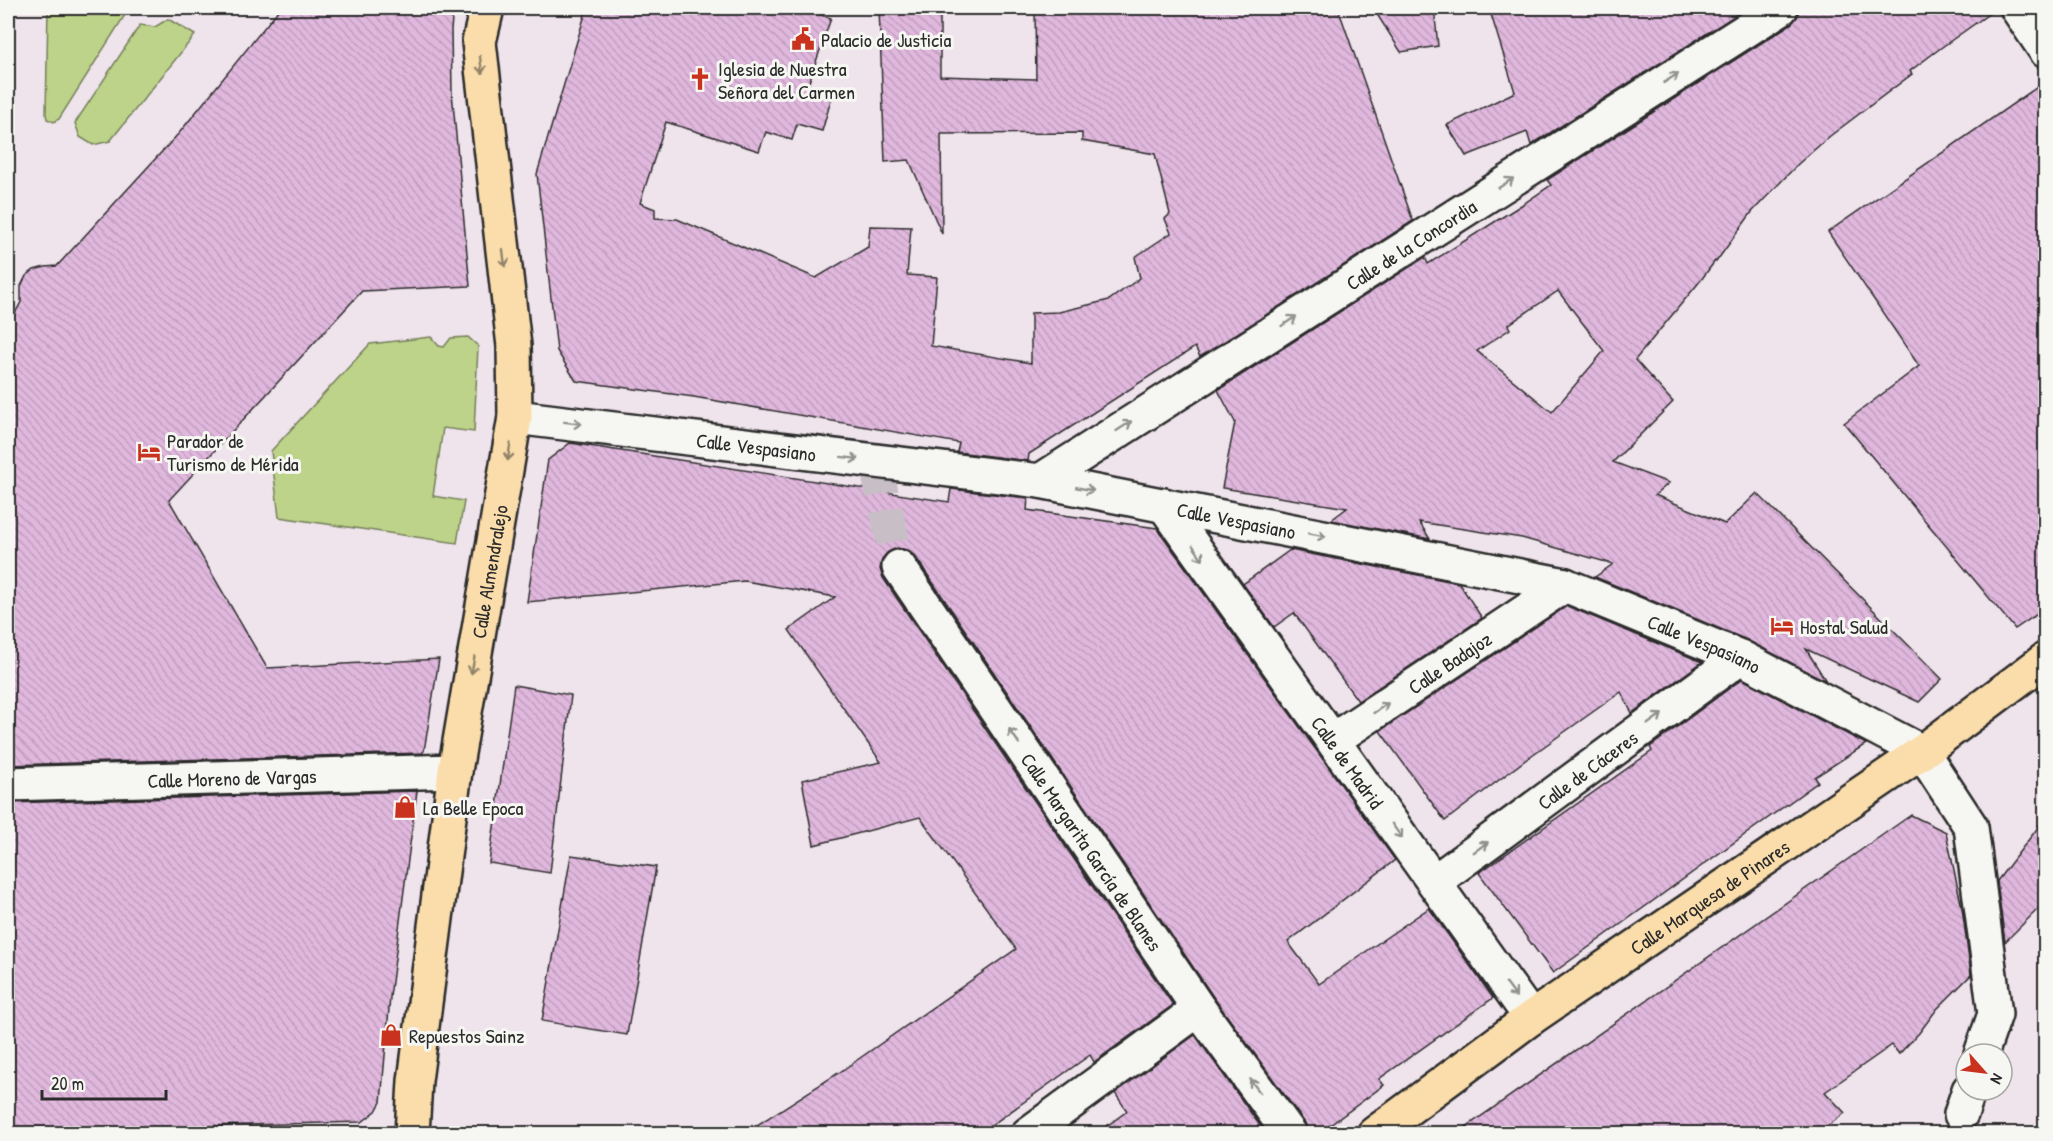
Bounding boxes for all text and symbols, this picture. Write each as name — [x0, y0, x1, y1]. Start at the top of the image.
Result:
public building icon: Palacio de Justicia — [790, 26, 816, 52]
place label: Palacio de Justicia — [821, 26, 952, 53]
one-way arrow — [476, 54, 487, 74]
place label: Iglesia de Nuestra Señora del Carmen — [718, 55, 855, 105]
church icon: Iglesia de Nuestra Señora del Carmen — [687, 66, 713, 92]
one-way arrow — [1662, 71, 1679, 83]
one-way arrow — [1497, 176, 1514, 188]
street label: Calle de la Concordia — [1340, 192, 1481, 296]
one-way arrow — [499, 248, 510, 268]
one-way arrow — [1280, 315, 1297, 327]
one-way arrow — [563, 418, 582, 429]
one-way arrow — [1115, 420, 1132, 432]
street label: Calle Vespasiano — [695, 426, 818, 467]
place label: Parador de Turismo de Mérida — [167, 427, 299, 477]
hotel icon: Parador de Turismo de Mérida — [136, 439, 162, 465]
one-way arrow — [503, 442, 514, 462]
one-way arrow — [839, 453, 859, 464]
one-way arrow — [1074, 484, 1094, 495]
street label: Calle Vespasiano — [1175, 495, 1298, 545]
street label: Calle Almendralejo — [464, 503, 513, 640]
one-way arrow — [1307, 530, 1326, 542]
one-way arrow — [1192, 544, 1204, 560]
street label: Calle Vespasiano — [1644, 607, 1766, 679]
hotel icon: Hostal Salud — [1769, 613, 1795, 639]
place label: Hostal Salud — [1800, 613, 1888, 640]
street label: Calle Badajoz — [1402, 624, 1497, 700]
one-way arrow — [467, 655, 478, 675]
one-way arrow — [1373, 701, 1390, 714]
street label: Calle de Madrid — [1305, 710, 1390, 814]
one-way arrow — [1647, 713, 1663, 726]
street label: Calle de Cáceres — [1531, 723, 1643, 815]
one-way arrow — [1007, 727, 1020, 744]
street label: Calle Margarita García de Blanes — [1015, 747, 1169, 956]
street label: Calle Moreno de Vargas — [147, 762, 317, 793]
shop icon: La Belle Epoca — [392, 794, 418, 820]
place label: La Belle Epoca — [423, 794, 523, 821]
one-way arrow — [1391, 822, 1403, 838]
street label: Calle Marquesa de Pinares — [1624, 833, 1795, 961]
one-way arrow — [1472, 841, 1488, 853]
one-way arrow — [1505, 981, 1517, 997]
shop icon: Repuestos Sainz — [378, 1022, 404, 1048]
place label: Repuestos Sainz — [409, 1022, 525, 1049]
north arrow — [1954, 1042, 2014, 1102]
scale bar — [42, 1063, 166, 1101]
text: N — [1985, 1070, 2009, 1088]
text: 20 m — [51, 1071, 84, 1096]
one-way arrow — [1249, 1079, 1262, 1095]

